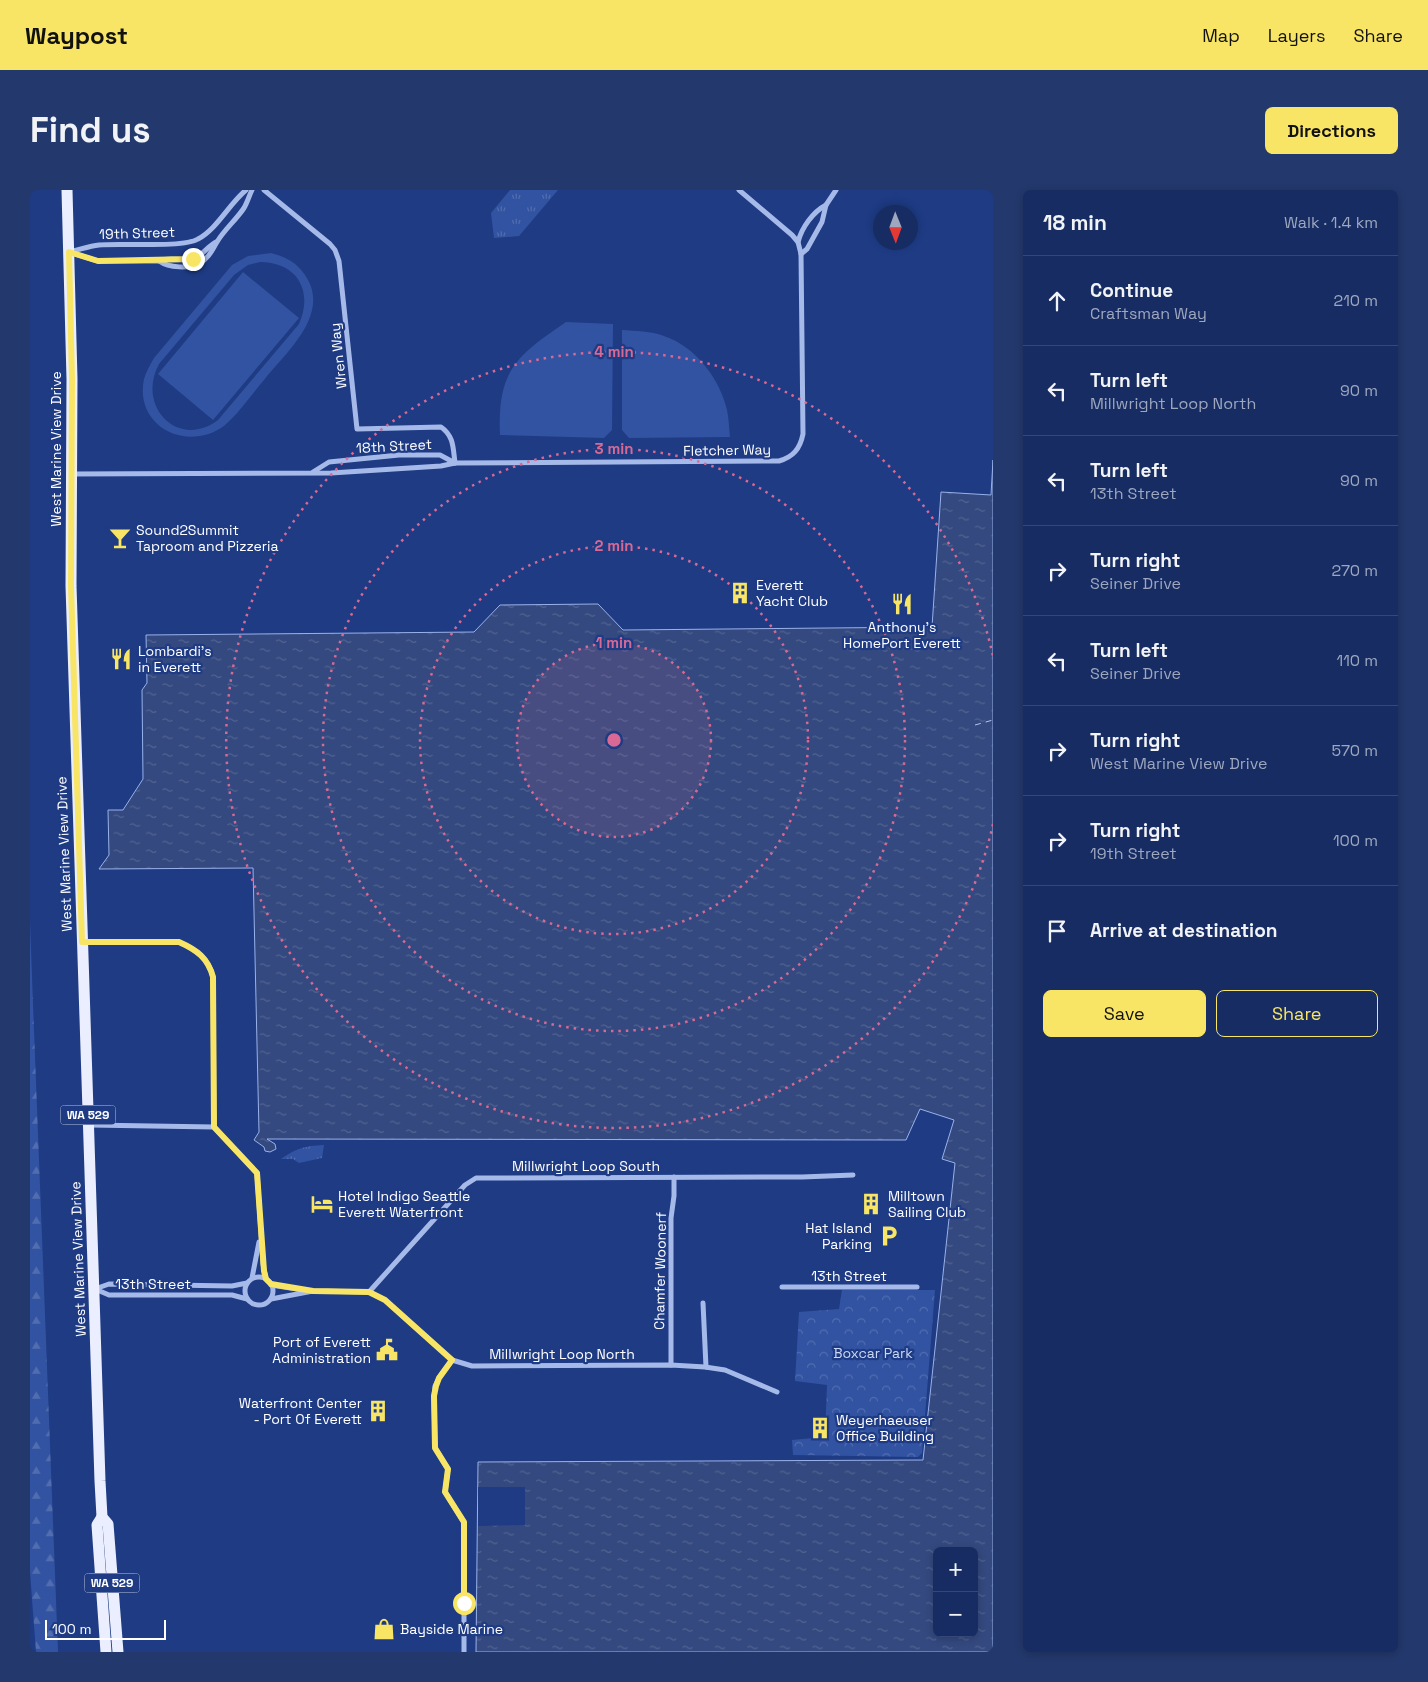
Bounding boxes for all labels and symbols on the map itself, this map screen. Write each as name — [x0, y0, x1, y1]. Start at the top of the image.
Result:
north arrow — [873, 205, 918, 250]
street label: 19th Street — [99, 223, 175, 243]
route end — [182, 248, 205, 271]
street label: Wren Way — [326, 322, 350, 390]
text: 4 min — [594, 342, 634, 361]
street label: West Marine View Drive — [47, 371, 65, 527]
street label: 18th Street — [356, 435, 432, 457]
text: 3 min — [595, 439, 633, 458]
street label: Fletcher Way — [683, 440, 771, 460]
place label: Sound2Summit Taproom and Pizzeria — [136, 521, 279, 555]
bar icon: Sound2Summit Taproom and Pizzeria — [107, 525, 133, 551]
text: 2 min — [595, 536, 633, 555]
place label: Everett Yacht Club — [756, 576, 828, 610]
building icon: Everett Yacht Club — [727, 580, 753, 606]
restaurant icon: Anthony's HomePort Everett — [889, 591, 915, 617]
place label: Anthony's HomePort Everett — [843, 618, 961, 652]
text: 1 min — [596, 633, 632, 652]
place label: Lombardi's in Everett — [138, 642, 212, 676]
restaurant icon: Lombardi's in Everett — [108, 646, 134, 672]
centre of rings — [605, 731, 623, 749]
street label: West Marine View Drive — [52, 776, 76, 932]
road number: WA 529 — [60, 1106, 116, 1124]
street label: Millwright Loop South — [512, 1157, 660, 1175]
street label: West Marine View Drive — [66, 1181, 90, 1337]
place label: Hotel Indigo Seattle Everett Waterfront — [338, 1187, 470, 1221]
place label: Milltown Sailing Club — [888, 1187, 966, 1221]
hotel icon: Hotel Indigo Seattle Everett Waterfront — [309, 1191, 335, 1217]
building icon: Milltown Sailing Club — [858, 1191, 884, 1217]
street label: Chamfer Woonerf — [650, 1212, 670, 1330]
place label: Hat Island Parking — [805, 1219, 872, 1253]
parking icon: Hat Island Parking — [876, 1223, 902, 1249]
street label: 13th Street — [811, 1267, 887, 1285]
street label: 13th Street — [115, 1275, 191, 1293]
place label: Port of Everett Administration — [272, 1333, 371, 1367]
public building icon: Port of Everett Administration — [374, 1337, 400, 1363]
park label: Boxcar Park — [833, 1344, 913, 1362]
street label: Millwright Loop North — [489, 1345, 635, 1363]
place label: Waterfront Center - Port Of Everett — [239, 1394, 362, 1428]
building icon: Waterfront Center - Port Of Everett — [365, 1398, 391, 1424]
place label: Weyerhaeuser Office Building — [836, 1411, 934, 1445]
building icon: Weyerhaeuser Office Building — [807, 1415, 833, 1441]
road number: WA 529 — [84, 1574, 140, 1592]
route start — [453, 1592, 476, 1615]
shop icon: Bayside Marine — [371, 1616, 397, 1642]
scale bar — [45, 1617, 166, 1640]
place label: Bayside Marine — [400, 1620, 503, 1638]

